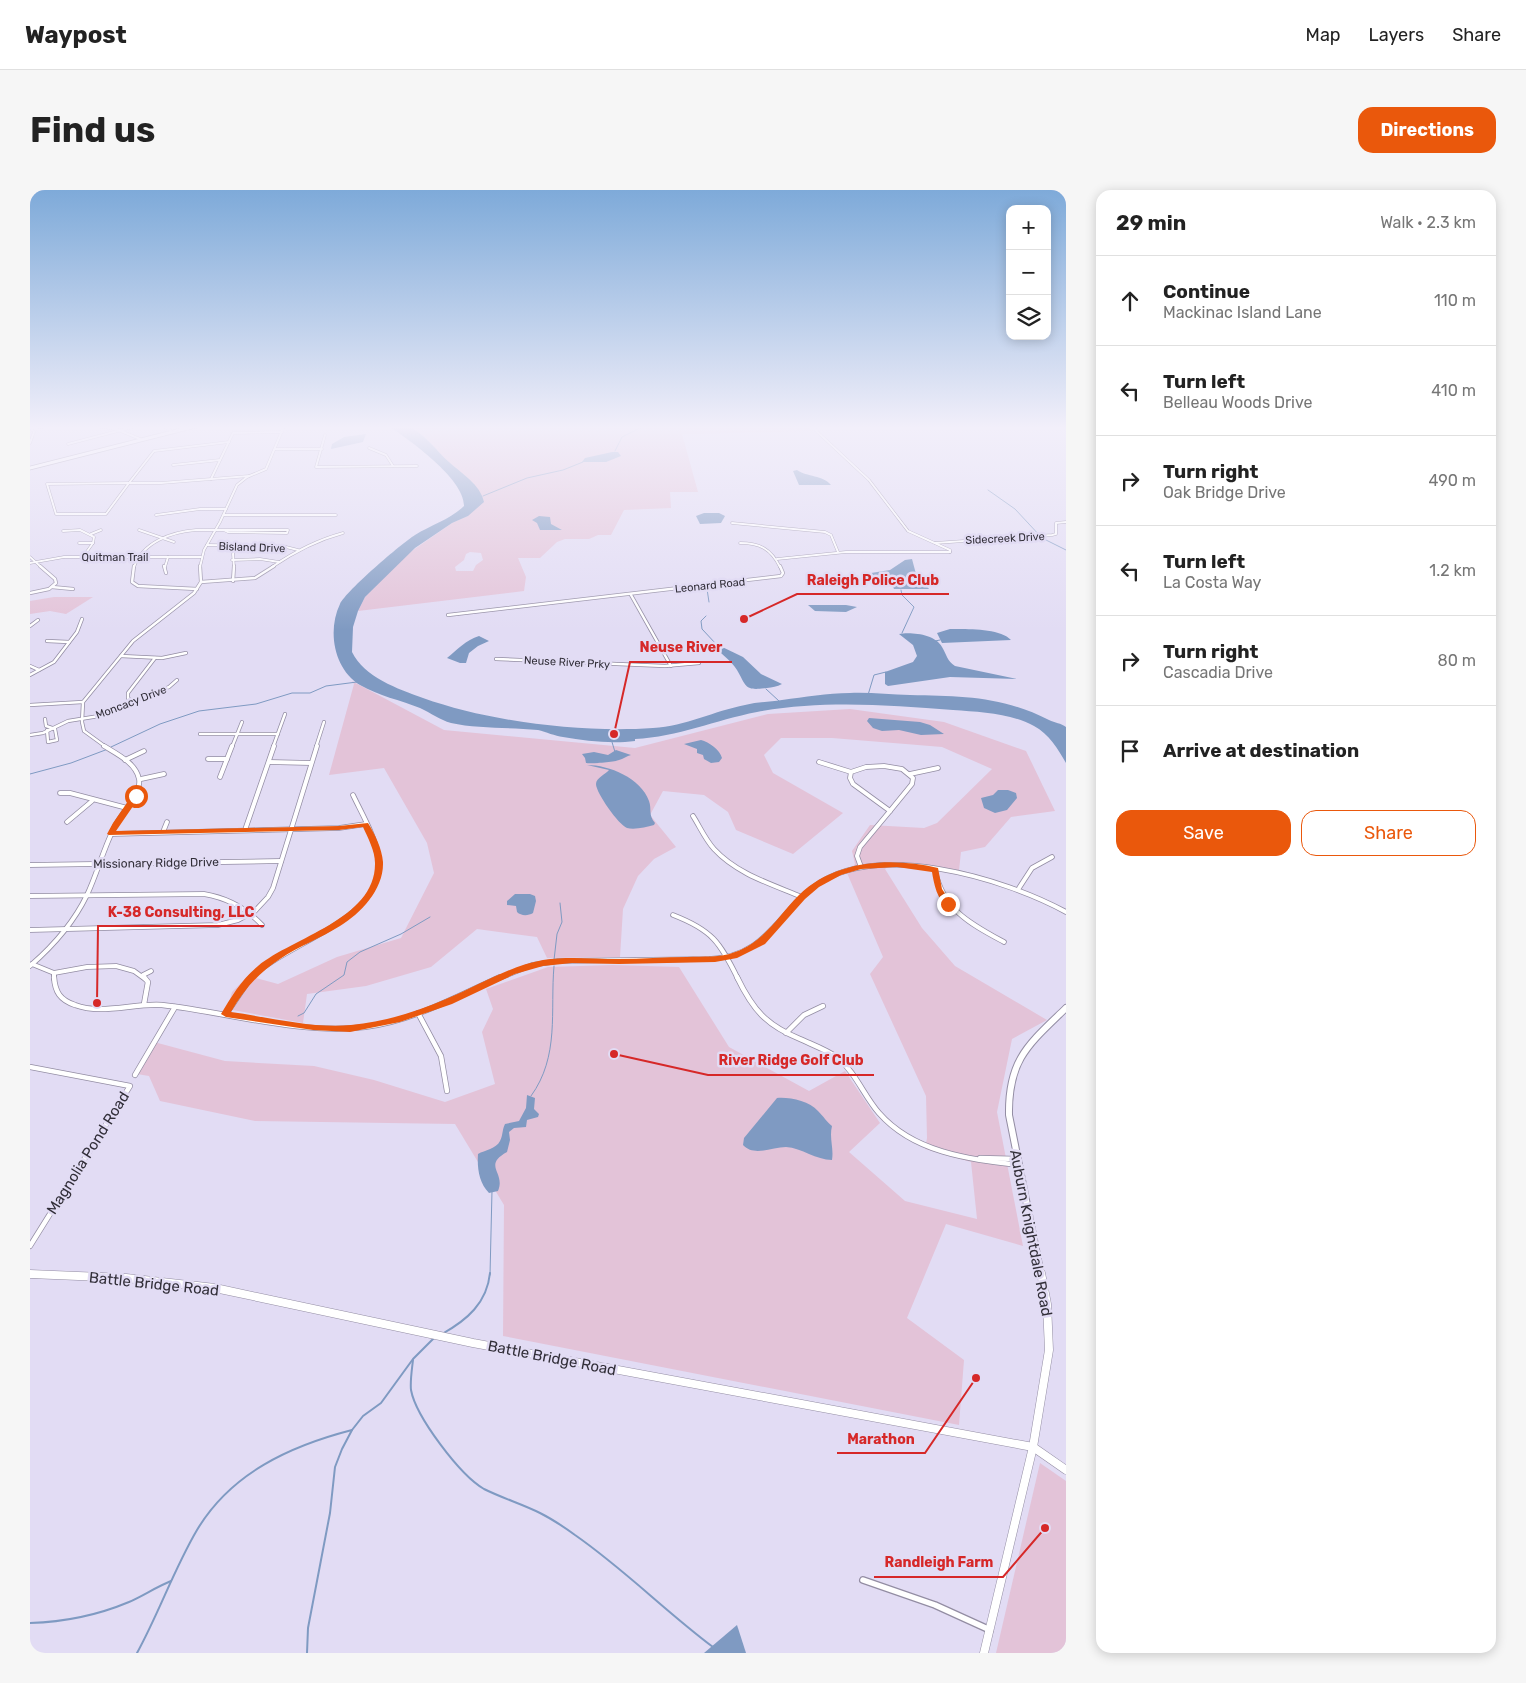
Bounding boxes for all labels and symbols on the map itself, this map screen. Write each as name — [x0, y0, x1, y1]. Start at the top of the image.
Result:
street label: Sidecreek Drive — [965, 530, 1045, 547]
street label: Bisland Drive — [218, 540, 286, 555]
street label: Quitman Trail — [82, 551, 148, 564]
callout: Raleigh Police Club — [797, 565, 949, 594]
text: Raleigh Police Club — [807, 572, 939, 589]
street label: Leonard Road — [674, 575, 746, 596]
callout: Neuse River — [630, 633, 732, 662]
text: Neuse River — [640, 639, 723, 656]
street label: Neuse River Prky — [523, 654, 610, 671]
street label: Moncacy Drive — [94, 683, 168, 722]
route start — [125, 785, 148, 808]
street label: Missionary Ridge Drive — [93, 855, 219, 871]
route end — [937, 893, 960, 916]
callout: K-38 Consulting, LLC — [98, 897, 264, 926]
text: K-38 Consulting, LLC — [108, 904, 255, 921]
callout: River Ridge Golf Club — [708, 1046, 874, 1075]
text: River Ridge Golf Club — [719, 1052, 864, 1069]
street label: Magnolia Pond Road — [43, 1088, 133, 1218]
street label: Auburn Knightdale Road — [1006, 1148, 1056, 1318]
street label: Battle Bridge Road — [88, 1268, 220, 1300]
street label: Battle Bridge Road — [486, 1337, 618, 1379]
callout: Marathon — [837, 1424, 925, 1453]
text: Marathon — [847, 1431, 915, 1448]
callout: Randleigh Farm — [874, 1548, 1003, 1577]
text: Randleigh Farm — [885, 1554, 994, 1571]

